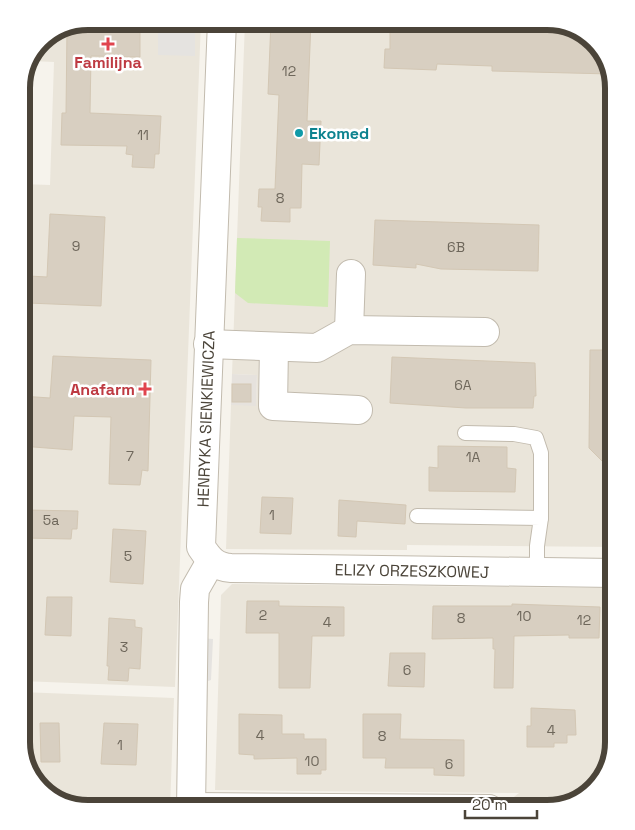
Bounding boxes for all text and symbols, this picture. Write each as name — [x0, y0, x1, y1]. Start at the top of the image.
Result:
marker: Familijna — [102, 38, 114, 50]
place label: Familijna — [74, 52, 142, 73]
house number: 12 — [282, 62, 296, 80]
place label: Ekomed — [309, 123, 369, 144]
house number: 11 — [137, 126, 149, 144]
marker: Ekomed — [293, 127, 305, 139]
house number: 8 — [276, 189, 285, 207]
house number: 9 — [72, 237, 80, 255]
house number: 6B — [447, 238, 465, 256]
street label: HENRYKA SIENKIEWICZA — [192, 330, 220, 508]
house number: 6A — [454, 376, 472, 394]
place label: Anafarm — [70, 379, 135, 400]
marker: Anafarm — [139, 383, 151, 395]
house number: 7 — [126, 447, 134, 465]
house number: 1A — [466, 448, 481, 466]
house number: 1 — [269, 506, 275, 524]
house number: 5a — [43, 511, 59, 529]
house number: 5 — [124, 547, 132, 565]
street label: ELIZY ORZESZKOWEJ — [334, 559, 490, 583]
house number: 2 — [259, 606, 267, 624]
house number: 10 — [517, 607, 531, 625]
house number: 8 — [457, 609, 466, 627]
house number: 12 — [577, 611, 591, 629]
house number: 4 — [323, 613, 332, 631]
house number: 3 — [120, 638, 128, 656]
house number: 6 — [403, 661, 411, 679]
house number: 4 — [547, 721, 556, 739]
house number: 4 — [256, 726, 265, 744]
house number: 8 — [378, 727, 387, 745]
house number: 1 — [117, 736, 123, 754]
house number: 10 — [305, 752, 319, 770]
house number: 6 — [445, 755, 453, 773]
scale bar — [465, 788, 538, 820]
text: 20 m — [472, 795, 507, 814]

